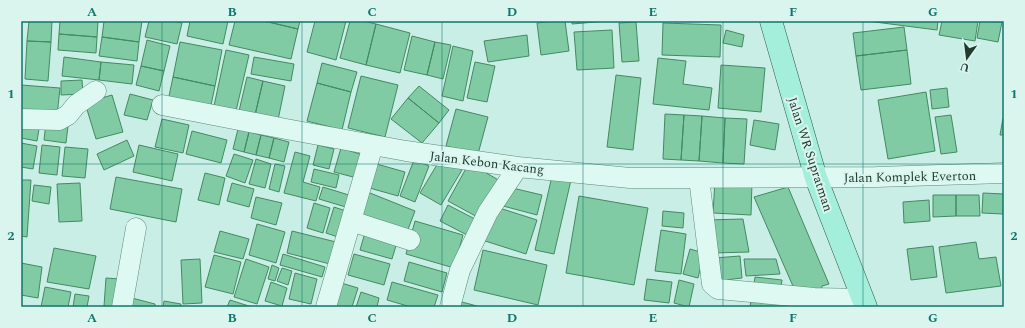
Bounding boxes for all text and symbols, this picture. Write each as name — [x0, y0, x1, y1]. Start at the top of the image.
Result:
text: A — [87, 2, 97, 22]
text: B — [227, 2, 237, 22]
text: C — [367, 2, 377, 22]
text: D — [507, 2, 517, 22]
text: E — [649, 2, 658, 22]
text: F — [789, 2, 797, 22]
text: G — [928, 2, 938, 22]
north arrow — [947, 38, 987, 78]
text: U — [958, 58, 971, 77]
text: 1 — [7, 84, 15, 104]
text: 1 — [1010, 84, 1018, 104]
street label: Jalan WR Supratman — [782, 94, 838, 215]
street label: Jalan Kebon Kacang — [429, 146, 545, 180]
street label: Jalan Komplek Everton — [844, 166, 977, 188]
text: 2 — [7, 226, 15, 246]
text: 2 — [1010, 226, 1018, 246]
text: A — [87, 308, 97, 328]
text: B — [227, 308, 237, 328]
text: C — [367, 308, 377, 328]
text: D — [507, 308, 517, 328]
text: E — [649, 308, 658, 328]
text: F — [789, 308, 797, 328]
text: G — [928, 308, 938, 328]

